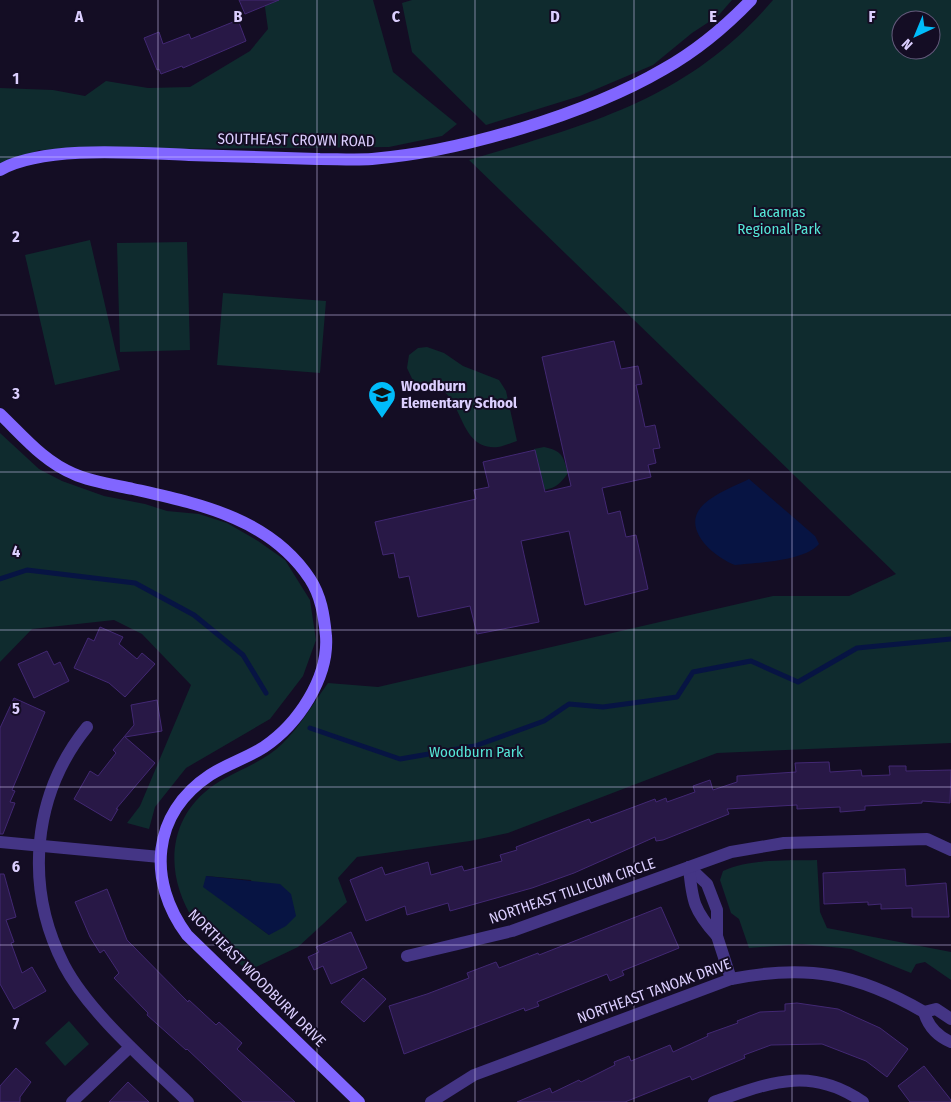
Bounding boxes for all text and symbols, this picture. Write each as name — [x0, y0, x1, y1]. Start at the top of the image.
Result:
text: A — [74, 7, 84, 26]
text: B — [234, 7, 243, 26]
text: C — [392, 7, 401, 26]
text: D — [550, 7, 560, 26]
text: E — [709, 7, 717, 26]
text: F — [868, 7, 876, 26]
north arrow — [891, 10, 941, 60]
text: N — [898, 35, 916, 53]
text: 1 — [13, 69, 19, 88]
street label: SOUTHEAST CROWN ROAD — [217, 130, 375, 150]
park label: Lacamas Regional Park — [737, 203, 821, 238]
text: 2 — [11, 227, 20, 246]
place label: Woodburn Elementary School — [401, 377, 518, 412]
school or university icon: Woodburn Elementary School — [367, 380, 397, 419]
text: 3 — [11, 384, 20, 403]
text: 4 — [12, 542, 20, 561]
text: 5 — [12, 699, 20, 718]
park label: Woodburn Park — [429, 743, 523, 761]
street label: NORTHEAST TILLICUM CIRCLE — [487, 854, 657, 928]
text: 6 — [12, 857, 20, 876]
street label: NORTHEAST WOODBURN DRIVE — [184, 905, 330, 1051]
street label: NORTHEAST TANOAK DRIVE — [575, 955, 733, 1027]
text: 7 — [13, 1014, 20, 1033]

